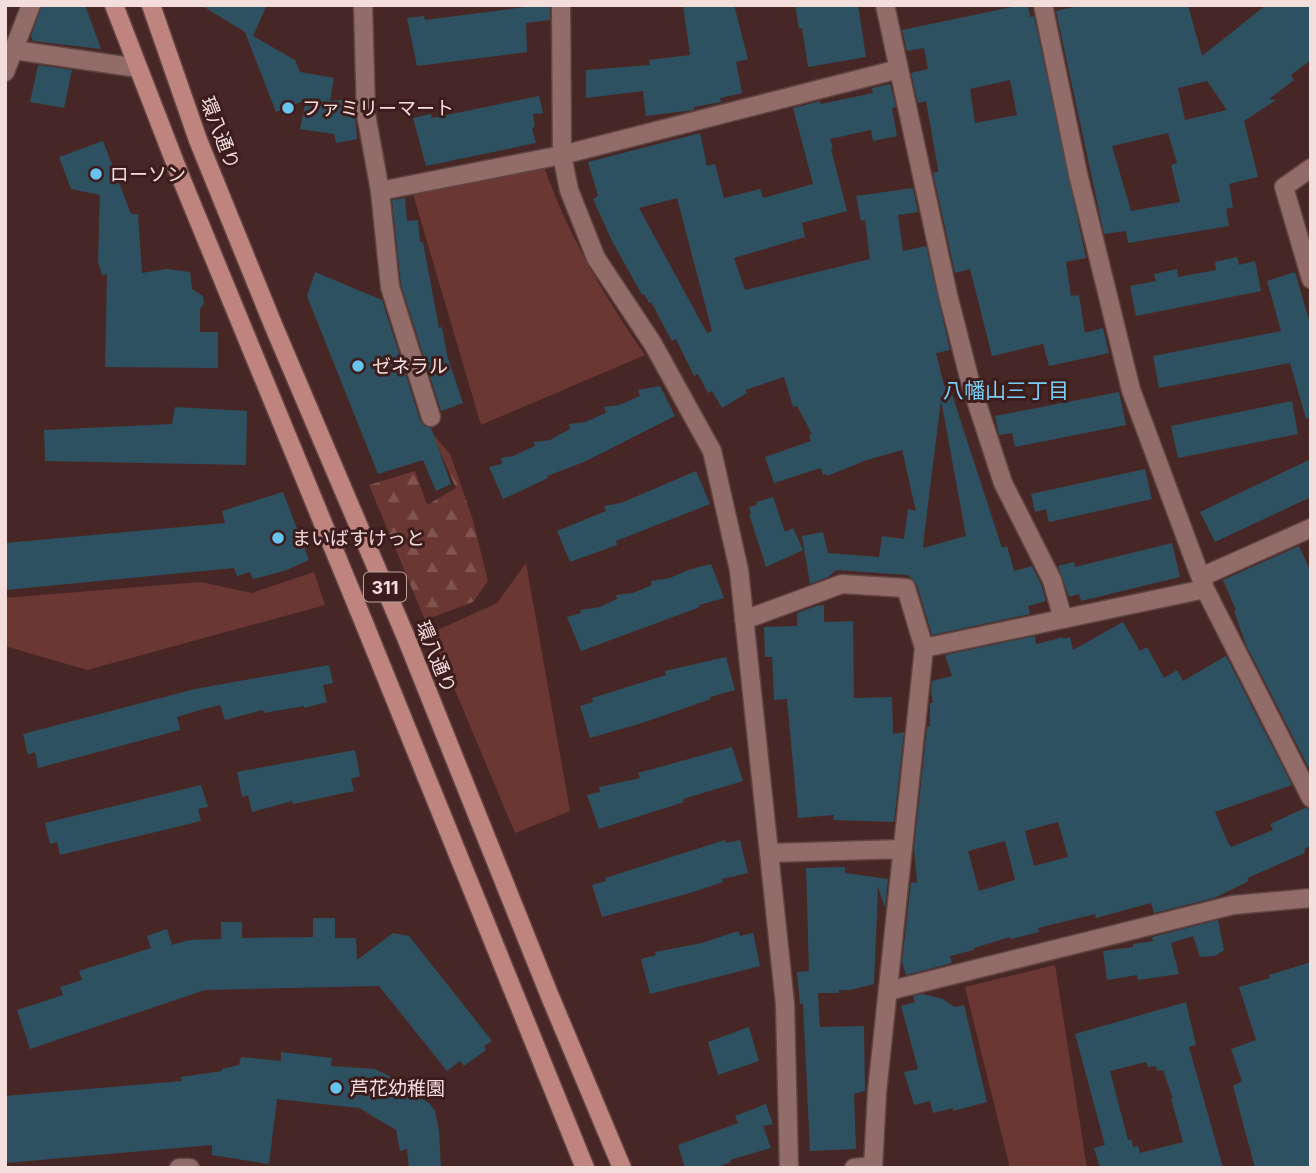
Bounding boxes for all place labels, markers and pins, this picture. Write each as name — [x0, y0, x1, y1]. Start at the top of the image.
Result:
place label: ファミリーマート — [302, 97, 454, 120]
marker: ファミリーマート — [280, 100, 296, 116]
place label: ローソン — [110, 163, 186, 186]
marker: ローソン — [88, 166, 104, 182]
place label: ゼネラル — [372, 355, 448, 378]
marker: ゼネラル — [350, 358, 366, 374]
place label: まいばすけっと — [292, 527, 425, 550]
marker: まいばすけっと — [270, 530, 286, 546]
place label: 芦花幼稚園 — [350, 1077, 445, 1100]
marker: 芦花幼稚園 — [328, 1080, 344, 1096]

